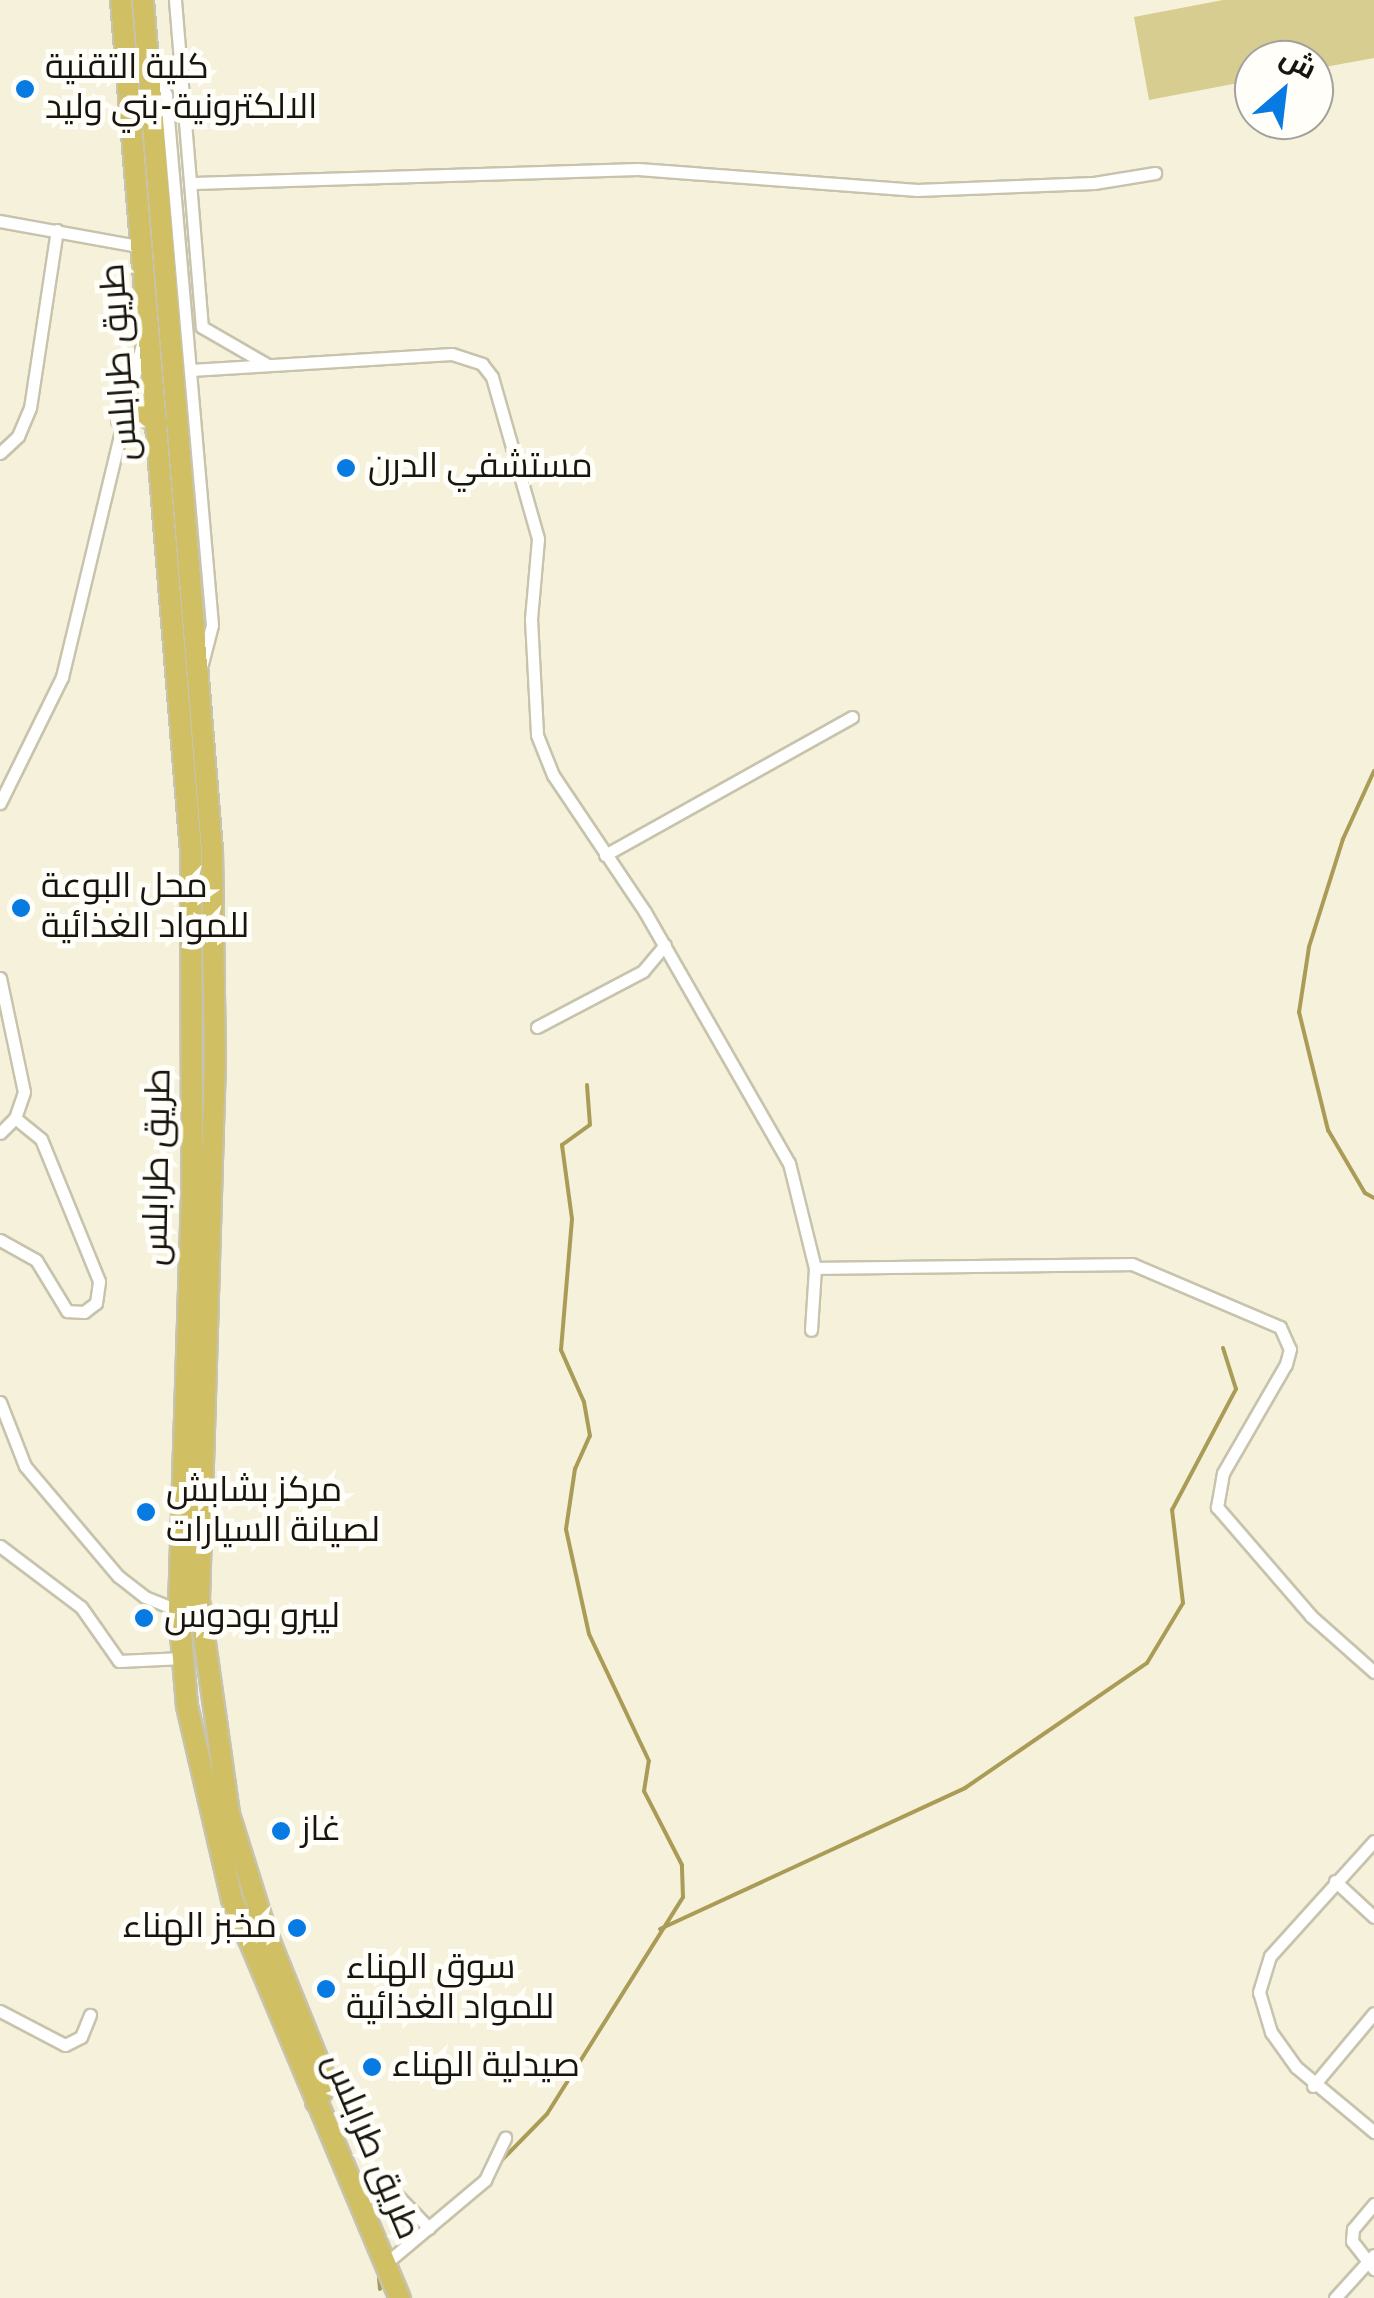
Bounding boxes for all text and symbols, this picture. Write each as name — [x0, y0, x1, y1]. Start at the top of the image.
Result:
north arrow — [1234, 40, 1334, 140]
text: ش — [1273, 41, 1321, 90]
place label: كلية التقنية الالكترونية-بني وليد — [45, 48, 317, 130]
marker: كلية التقنية الالكترونية-بني وليد — [14, 78, 36, 100]
street label: طريق طرابلس — [93, 262, 149, 462]
place label: مستشفي الدرن — [368, 447, 593, 489]
marker: مستشفي الدرن — [333, 455, 359, 481]
place label: محل البوعة للمواد الغذائية — [41, 867, 249, 949]
marker: محل البوعة للمواد الغذائية — [10, 897, 32, 919]
street label: طريق طرابلس — [136, 1068, 182, 1266]
place label: مركز بشابش لصيانة السيارات — [166, 1471, 380, 1553]
marker: مركز بشابش لصيانة السيارات — [135, 1501, 157, 1523]
place label: ليبرو بودوس — [164, 1597, 340, 1639]
marker: ليبرو بودوس — [133, 1607, 155, 1629]
place label: غاز — [301, 1810, 341, 1852]
marker: غاز — [270, 1820, 292, 1842]
place label: مخبز الهناء — [123, 1907, 277, 1949]
marker: مخبز الهناء — [286, 1917, 308, 1939]
place label: سوق الهناء للمواد الغذائية — [346, 1948, 554, 2030]
marker: سوق الهناء للمواد الغذائية — [315, 1978, 337, 2000]
place label: صيدلية الهناء — [392, 2046, 580, 2088]
street label: طريق طرابلس — [312, 2048, 428, 2246]
marker: صيدلية الهناء — [361, 2056, 383, 2078]

